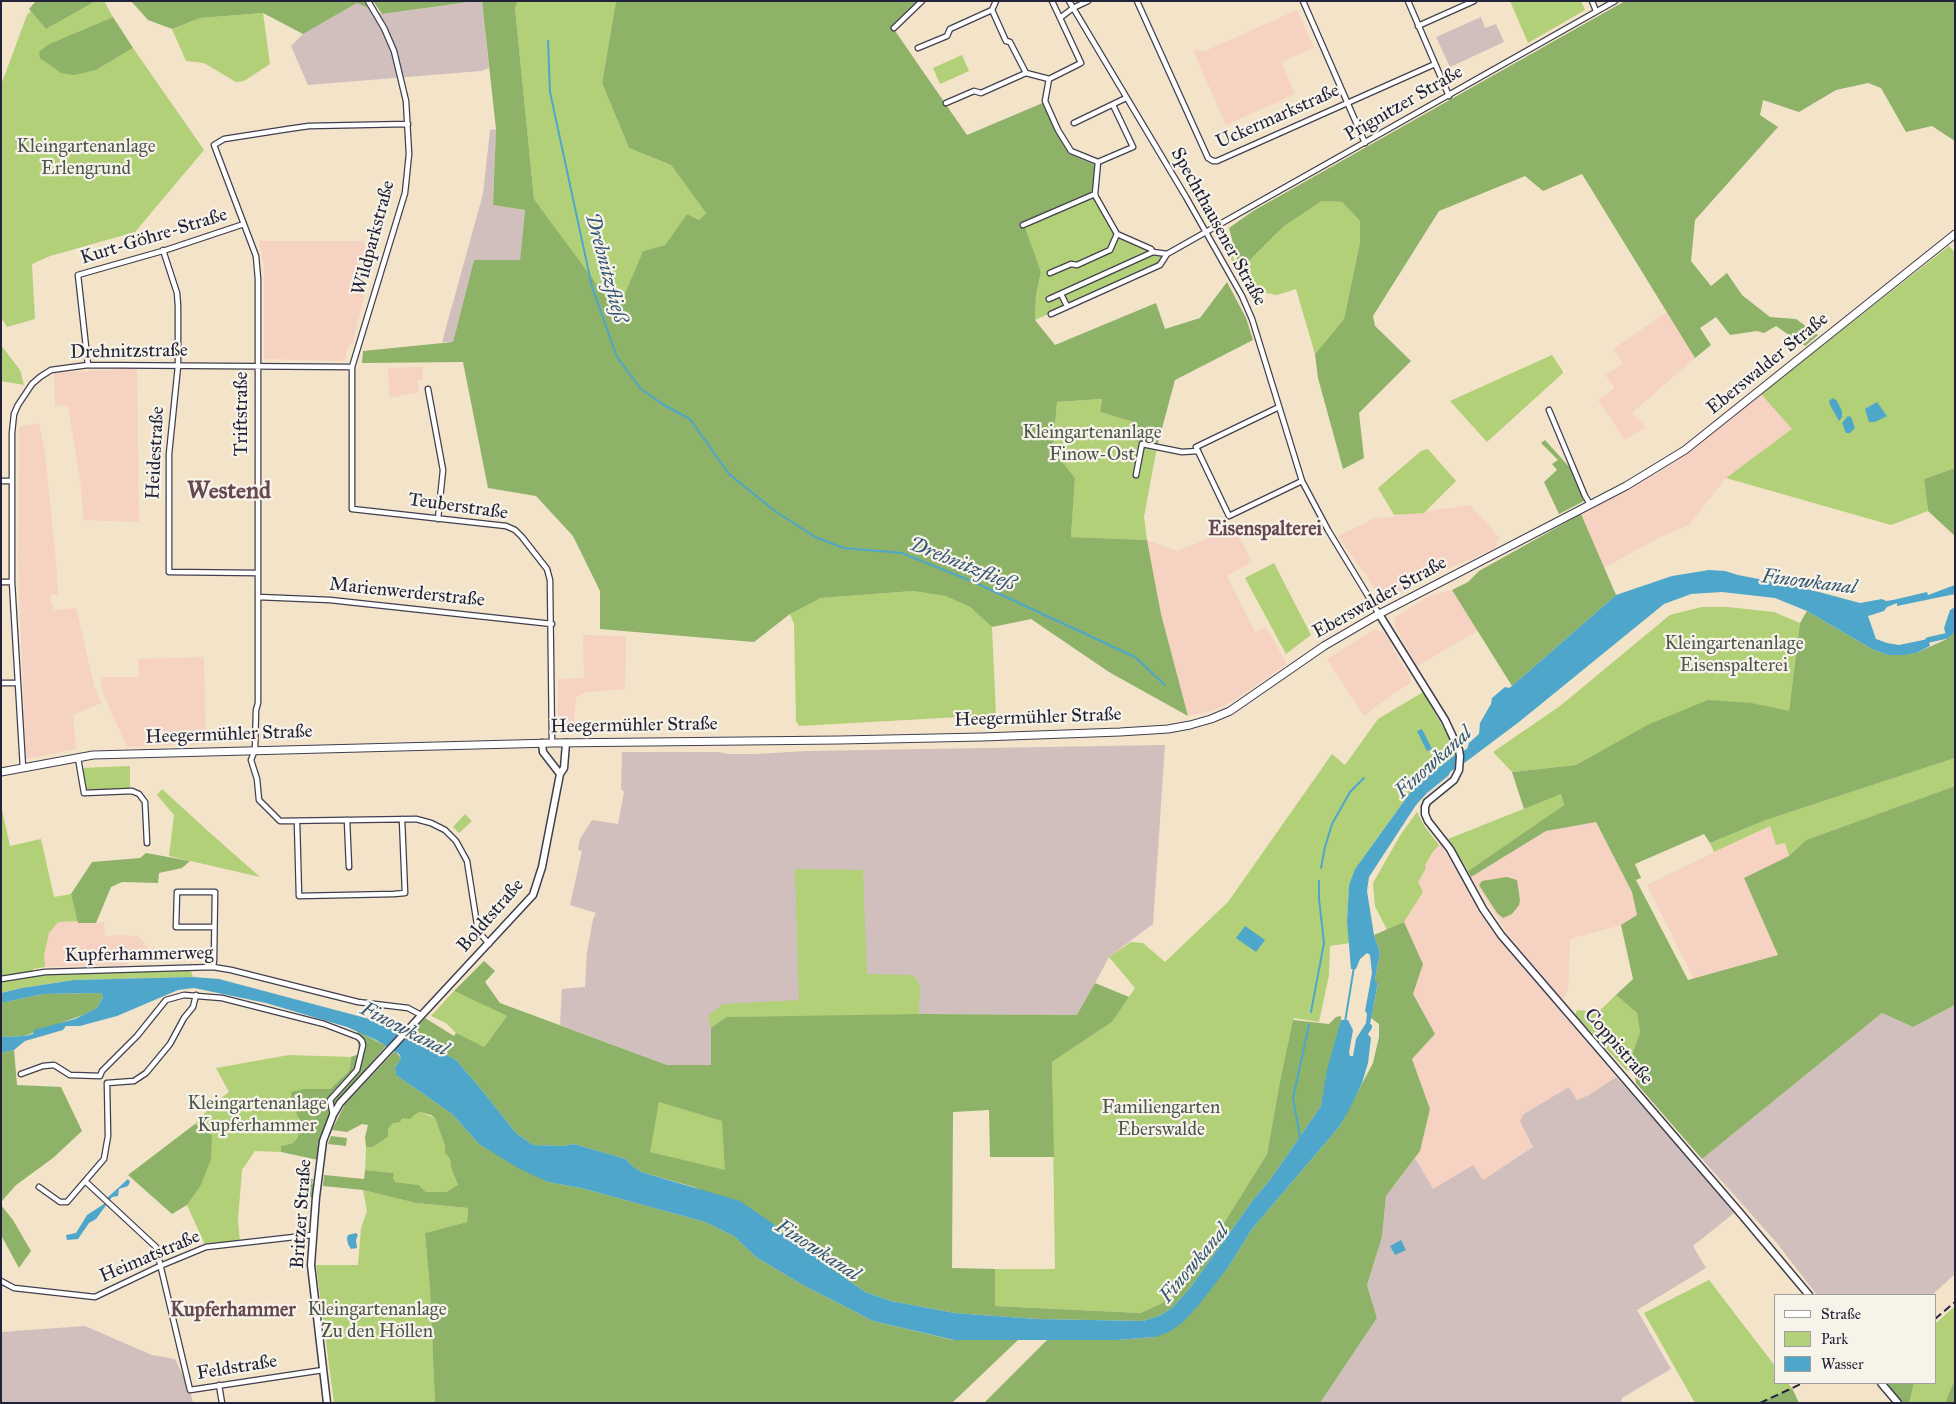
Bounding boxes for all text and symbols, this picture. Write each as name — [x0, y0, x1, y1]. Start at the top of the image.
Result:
street label: Prignitzer Straße — [1341, 61, 1467, 147]
street label: Uckermarkstraße — [1213, 80, 1343, 154]
park label: Kleingartenanlage Erlengrund — [16, 136, 156, 180]
street label: Spechthausener Straße — [1165, 144, 1271, 310]
street label: Wildparkstraße — [348, 178, 400, 298]
street label: Kurt-Göhre-Straße — [78, 204, 230, 270]
water label: Drehnitzfließ — [579, 211, 631, 325]
street label: Eberswalder Straße — [1703, 308, 1833, 420]
street label: Drehnitzstraße — [70, 340, 188, 364]
street label: Triftstraße — [231, 372, 253, 456]
street label: Heidestraße — [142, 406, 170, 500]
park label: Kleingartenanlage Finow-Ost — [1022, 422, 1162, 466]
district label: Westend — [187, 478, 271, 506]
street label: Teuberstraße — [407, 489, 509, 525]
district label: Eisenspalterei — [1208, 518, 1322, 542]
water label: Drehnitzfließ — [905, 533, 1019, 597]
street label: Eberswalder Straße — [1309, 552, 1451, 644]
water label: Finowkanal — [1760, 565, 1858, 601]
street label: Marienwerderstraße — [328, 573, 486, 613]
park label: Kleingartenanlage Eisenspalterei — [1664, 633, 1804, 677]
street label: Heegermühler Straße — [954, 704, 1122, 732]
street label: Heegermühler Straße — [550, 713, 718, 739]
street label: Heegermühler Straße — [145, 721, 313, 749]
water label: Finowkanal — [1390, 722, 1478, 804]
street label: Boldtstraße — [453, 875, 529, 957]
street label: Kupferhammerweg — [65, 942, 213, 968]
water label: Finowkanal — [356, 998, 452, 1062]
street label: Coppistraße — [1579, 1004, 1657, 1090]
park label: Kleingartenanlage Kupferhammer — [187, 1093, 327, 1137]
park label: Familiengarten Eberswalde — [1102, 1097, 1220, 1141]
street label: Britzer Straße — [287, 1158, 317, 1270]
water label: Finowkanal — [770, 1215, 864, 1287]
water label: Finowkanal — [1155, 1220, 1235, 1308]
street label: Heimatstraße — [96, 1226, 204, 1288]
legend — [1774, 1294, 1936, 1384]
district label: Kupferhammer — [170, 1299, 296, 1323]
park label: Kleingartenanlage Zu den Höllen — [307, 1299, 447, 1343]
text: Straße — [1821, 1305, 1861, 1323]
text: Park — [1821, 1330, 1848, 1348]
street label: Feldstraße — [195, 1350, 279, 1386]
text: Wasser — [1821, 1355, 1864, 1373]

